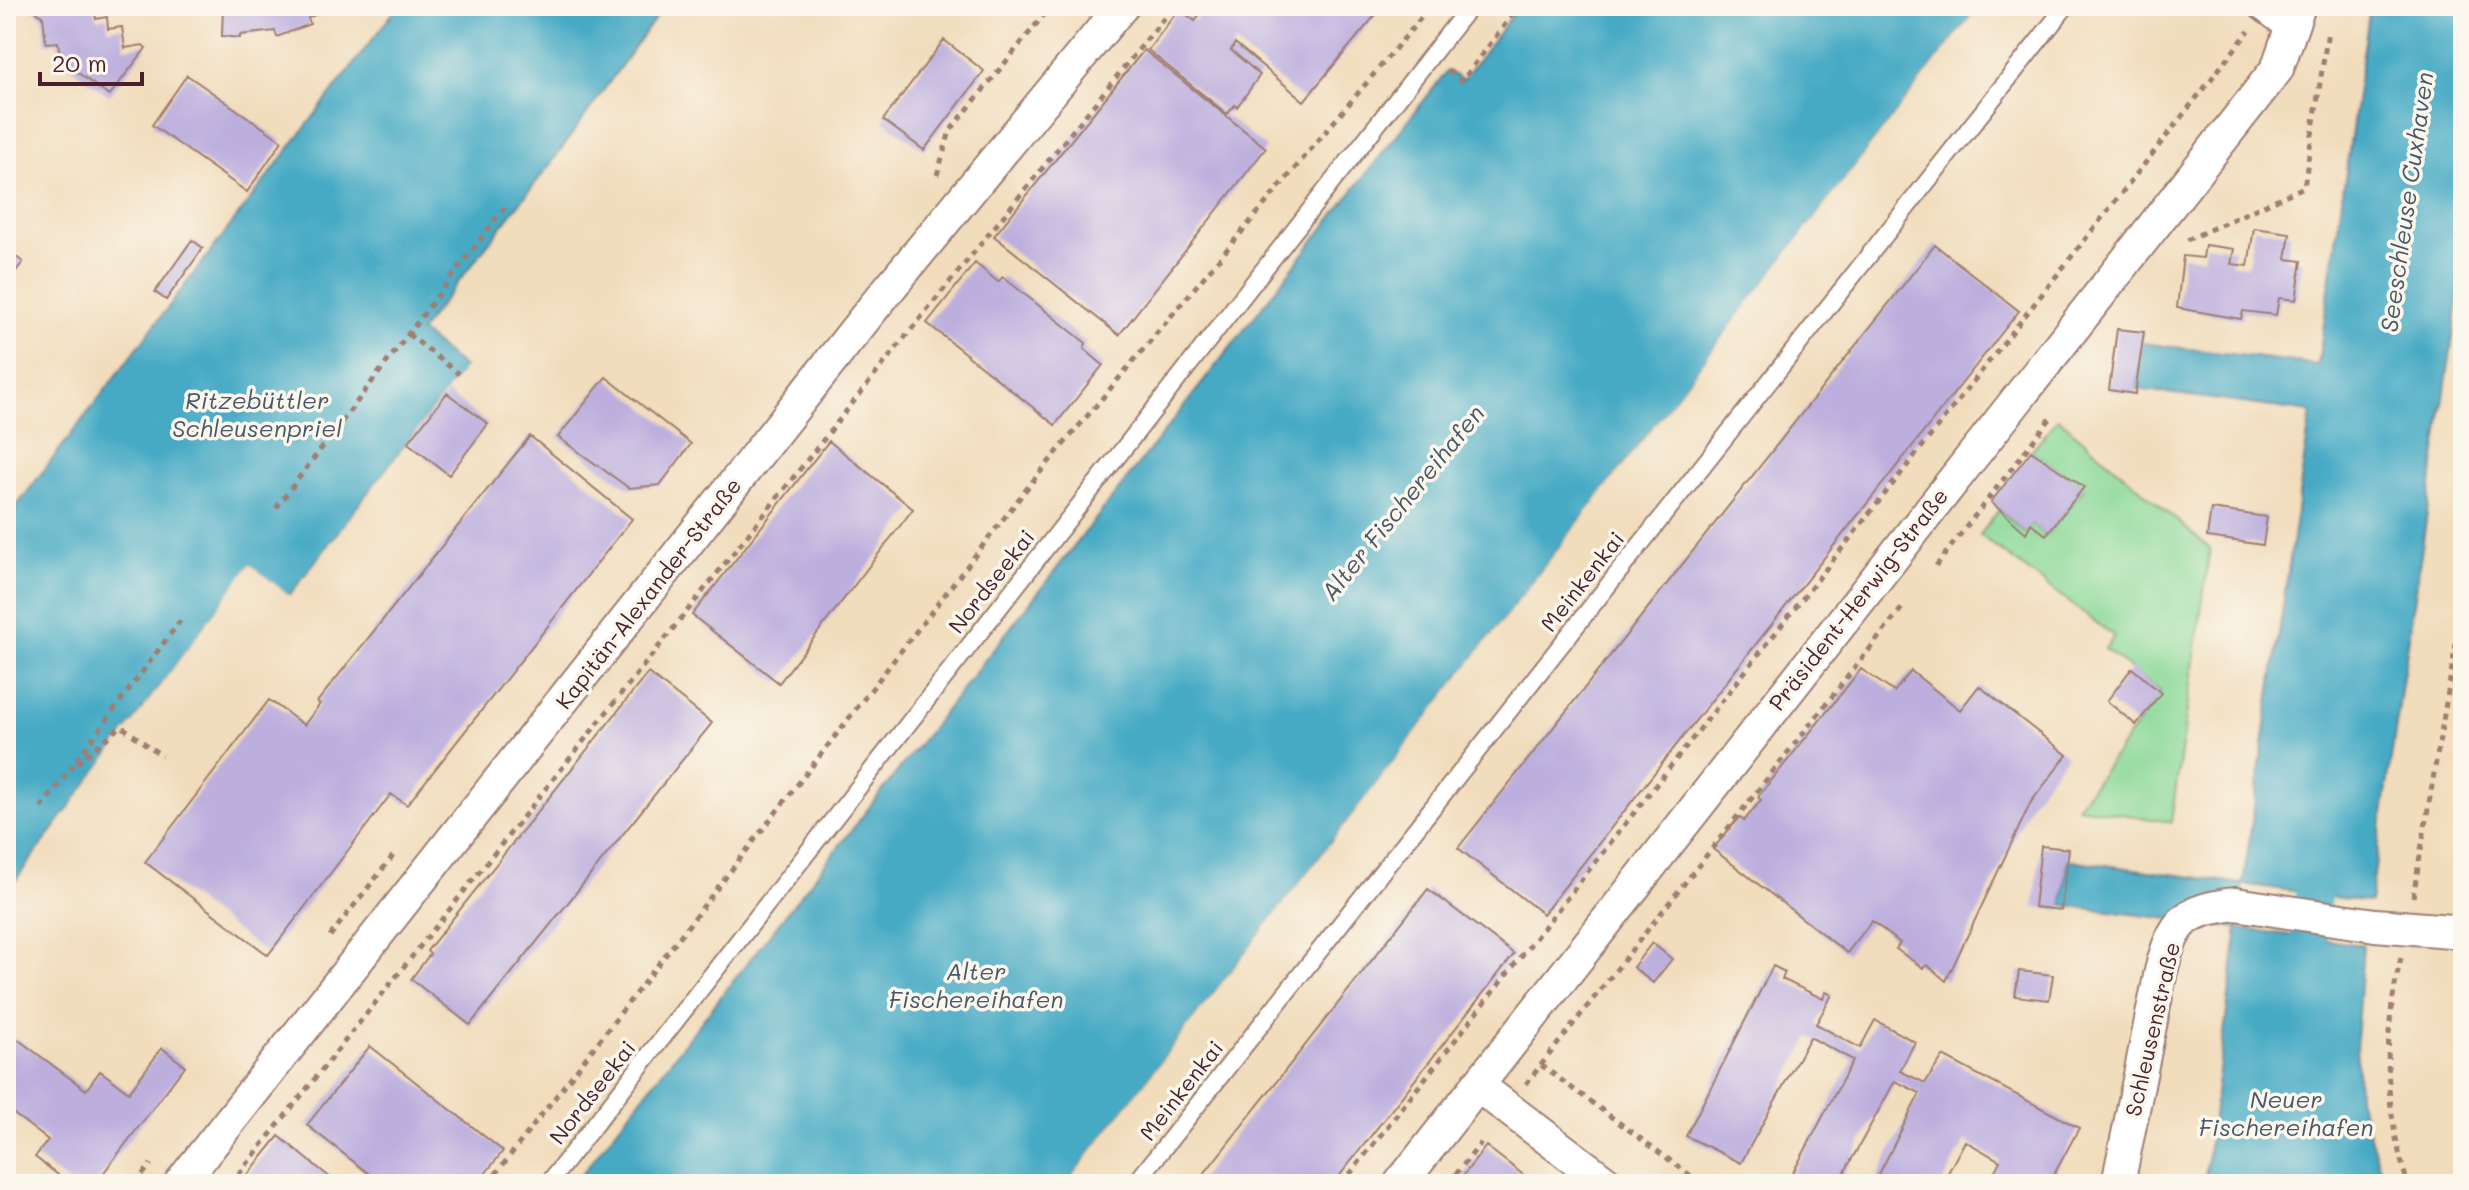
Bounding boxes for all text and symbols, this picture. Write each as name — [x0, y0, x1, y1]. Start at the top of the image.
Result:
scale bar — [40, 36, 142, 86]
text: 20 m — [52, 47, 107, 78]
water label: Seeschleuse Cuxhaven — [2372, 70, 2440, 334]
water label: Ritzebüttler Schleusenpriel — [172, 384, 342, 443]
water label: Alter Fischereihafen — [1314, 398, 1490, 606]
street label: Kapitän-Alexander-Straße — [549, 471, 747, 715]
street label: Präsident-Herwig-Straße — [1762, 482, 1954, 716]
street label: Nordseekai — [941, 523, 1041, 639]
street label: Meinkenkai — [1534, 525, 1630, 637]
street label: Schleusenstraße — [2118, 939, 2186, 1119]
water label: Alter Fischereihafen — [888, 955, 1064, 1014]
street label: Nordseekai — [542, 1034, 642, 1150]
street label: Meinkenkai — [1133, 1034, 1229, 1146]
water label: Neuer Fischereihafen — [2198, 1083, 2374, 1142]

